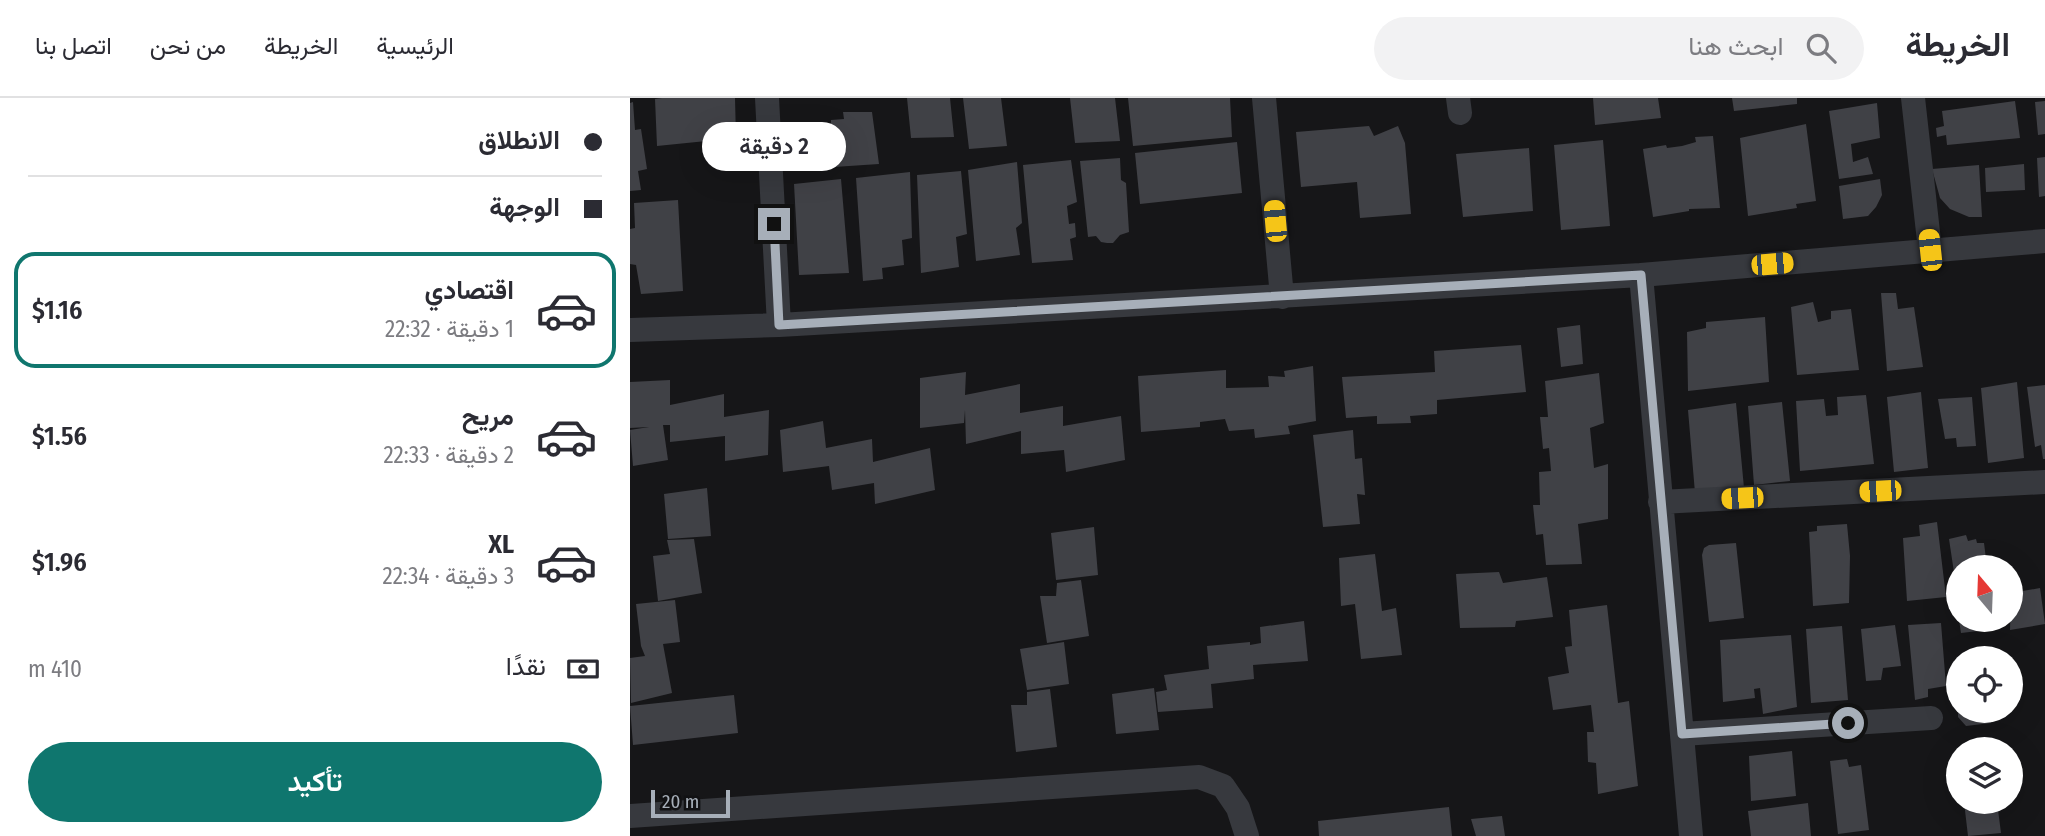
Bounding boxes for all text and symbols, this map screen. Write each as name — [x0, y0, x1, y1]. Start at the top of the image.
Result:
search box — [1374, 17, 1864, 80]
text: الخريطة — [1906, 25, 2010, 65]
icon: search — [1802, 29, 1840, 67]
text: ابحث هنا — [1688, 31, 1784, 62]
text: اتصل بنا — [35, 32, 112, 60]
text: من نحن — [150, 32, 226, 60]
text: الخريطة — [264, 32, 338, 60]
text: الرئيسية — [376, 32, 454, 60]
callout: 2 دقيقة — [702, 122, 846, 172]
text: الانطلاق — [478, 125, 560, 156]
text: 2 دقيقة — [739, 132, 809, 160]
text: الوجهة — [489, 192, 560, 223]
car — [1263, 199, 1288, 243]
route end — [758, 208, 790, 240]
car — [1918, 228, 1943, 272]
car — [1751, 252, 1794, 276]
text: اقتصادي — [425, 275, 514, 306]
icon: car — [535, 279, 598, 342]
text: $1.16 — [32, 295, 82, 326]
text: 1 دقيقة · 22:32 — [385, 315, 514, 343]
text: مريح — [462, 401, 514, 432]
icon: car — [535, 405, 598, 468]
text: $1.56 — [32, 421, 87, 452]
text: 2 دقيقة · 22:33 — [383, 441, 514, 469]
car — [1859, 479, 1902, 503]
car — [1721, 486, 1764, 510]
text: XL — [488, 529, 514, 560]
icon: car — [535, 531, 598, 594]
text: $1.96 — [32, 547, 87, 578]
north arrow — [1946, 555, 2023, 632]
map controls — [1946, 555, 2023, 814]
text: 3 دقيقة · 22:34 — [383, 562, 514, 590]
button: locate — [1946, 646, 2023, 723]
icon: cash — [564, 650, 602, 688]
text: نقدًا — [506, 651, 546, 682]
text: 410 m — [28, 655, 82, 683]
route start — [1832, 707, 1864, 739]
button: layers — [1946, 737, 2023, 814]
button: تأكيد — [28, 742, 602, 822]
scale bar — [651, 787, 730, 819]
text: 20 m — [662, 790, 699, 813]

